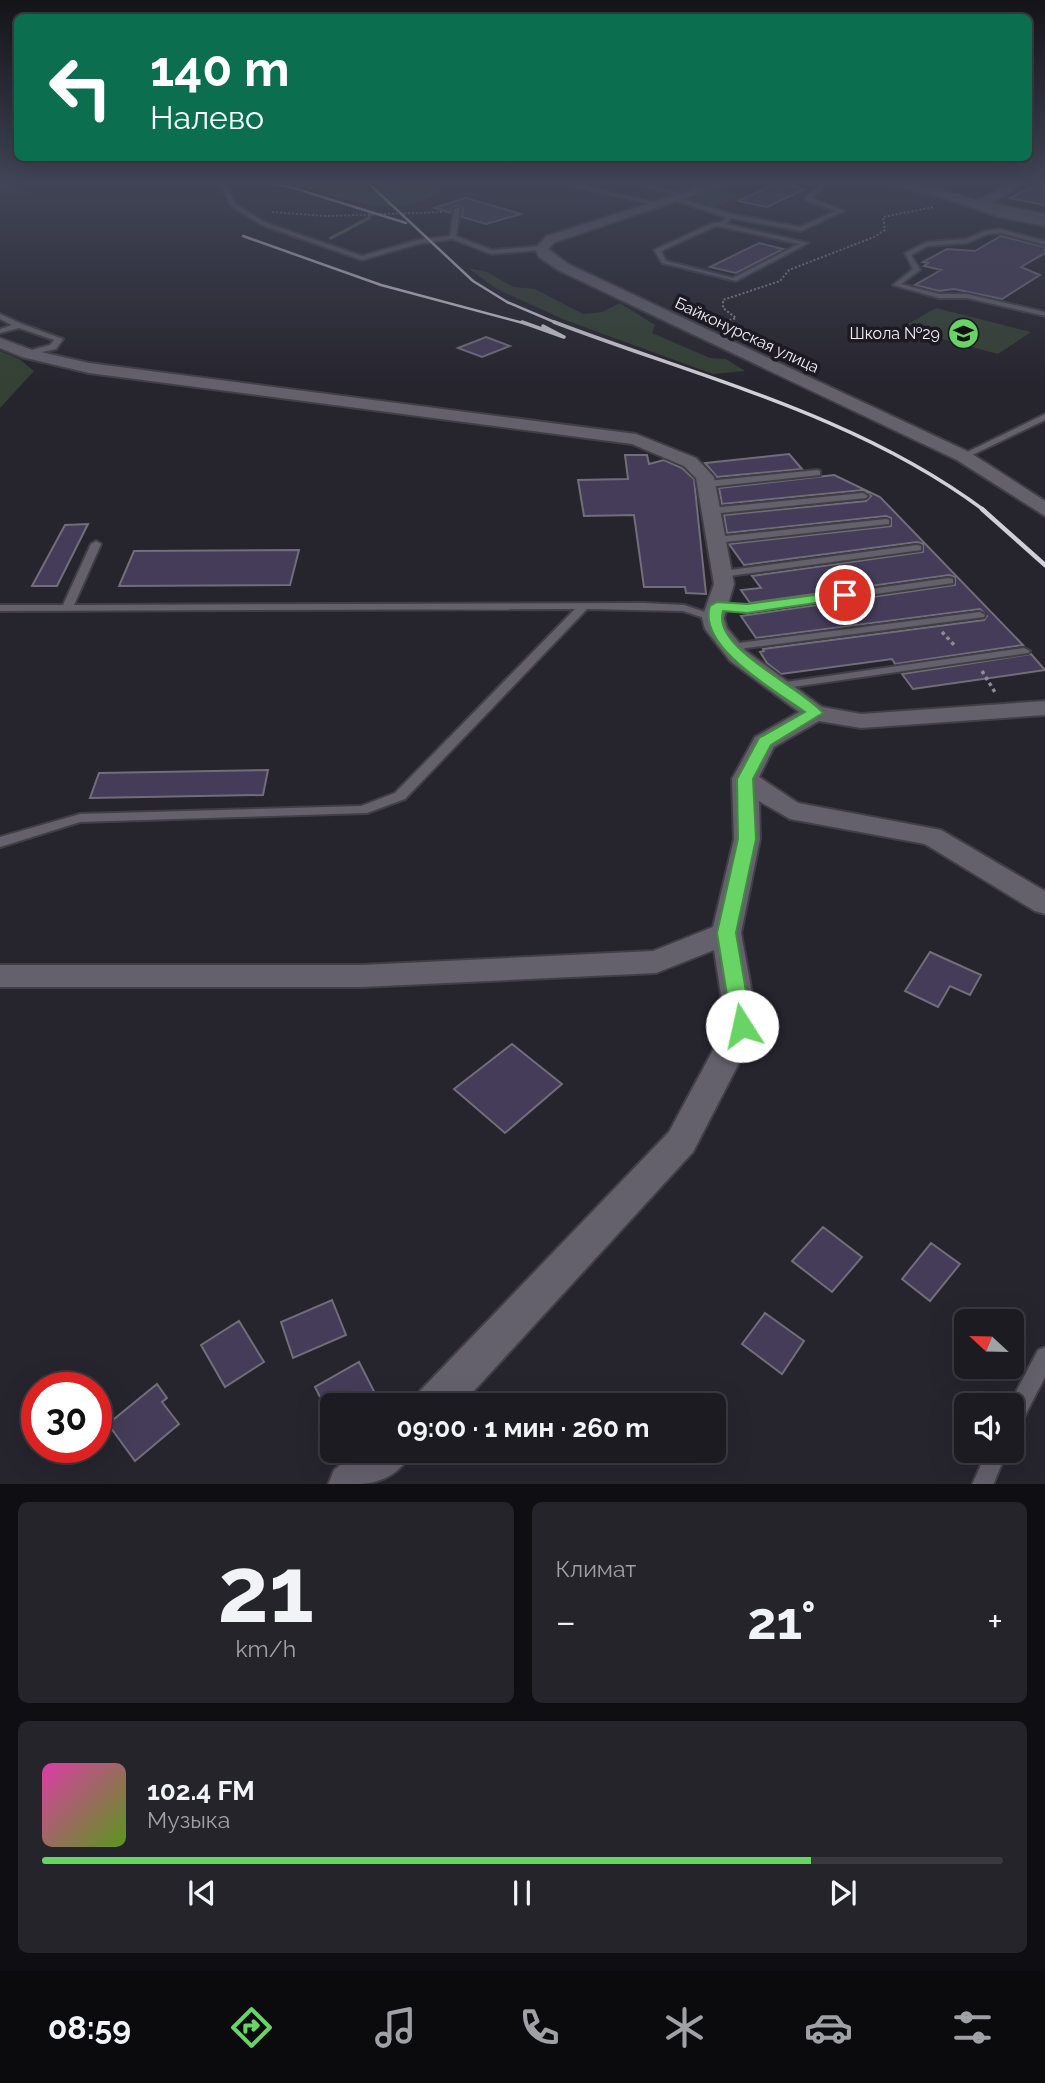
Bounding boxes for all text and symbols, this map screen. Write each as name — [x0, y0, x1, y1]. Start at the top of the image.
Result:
text: 140 m — [150, 40, 290, 97]
icon: left — [35, 42, 126, 133]
text: Налево — [150, 99, 264, 136]
street label: Байконурская улица — [672, 293, 822, 377]
school or university icon: Школа №29 — [946, 316, 980, 350]
place label: Школа №29 — [850, 324, 940, 343]
pin — [815, 565, 875, 625]
icon: arrive — [826, 576, 864, 614]
position arrow — [705, 989, 779, 1063]
north arrow — [954, 1309, 1024, 1379]
map controls — [954, 1309, 1024, 1463]
speed limit sign: 30 — [21, 1372, 112, 1463]
button: sound — [954, 1393, 1024, 1463]
text: 09:00 · 1 мин · 260 m — [397, 1413, 649, 1443]
text: 21 — [218, 1536, 314, 1643]
text: Климат — [556, 1555, 636, 1582]
text: 21° — [747, 1590, 816, 1651]
text: − — [556, 1599, 576, 1644]
text: + — [987, 1599, 1003, 1644]
text: km/h — [235, 1635, 296, 1662]
text: 102.4 FM — [147, 1776, 255, 1806]
text: Музыка — [147, 1806, 230, 1833]
icon: previous — [183, 1874, 221, 1912]
icon: pause — [503, 1874, 541, 1912]
icon: next — [824, 1874, 862, 1912]
icon: directions — [227, 2003, 276, 2052]
icon: music — [371, 2003, 420, 2052]
icon: phone — [515, 2003, 564, 2052]
icon: climate — [660, 2003, 709, 2052]
icon: car — [804, 2003, 853, 2052]
icon: filters — [948, 2003, 997, 2052]
text: 08:59 — [48, 2009, 131, 2046]

